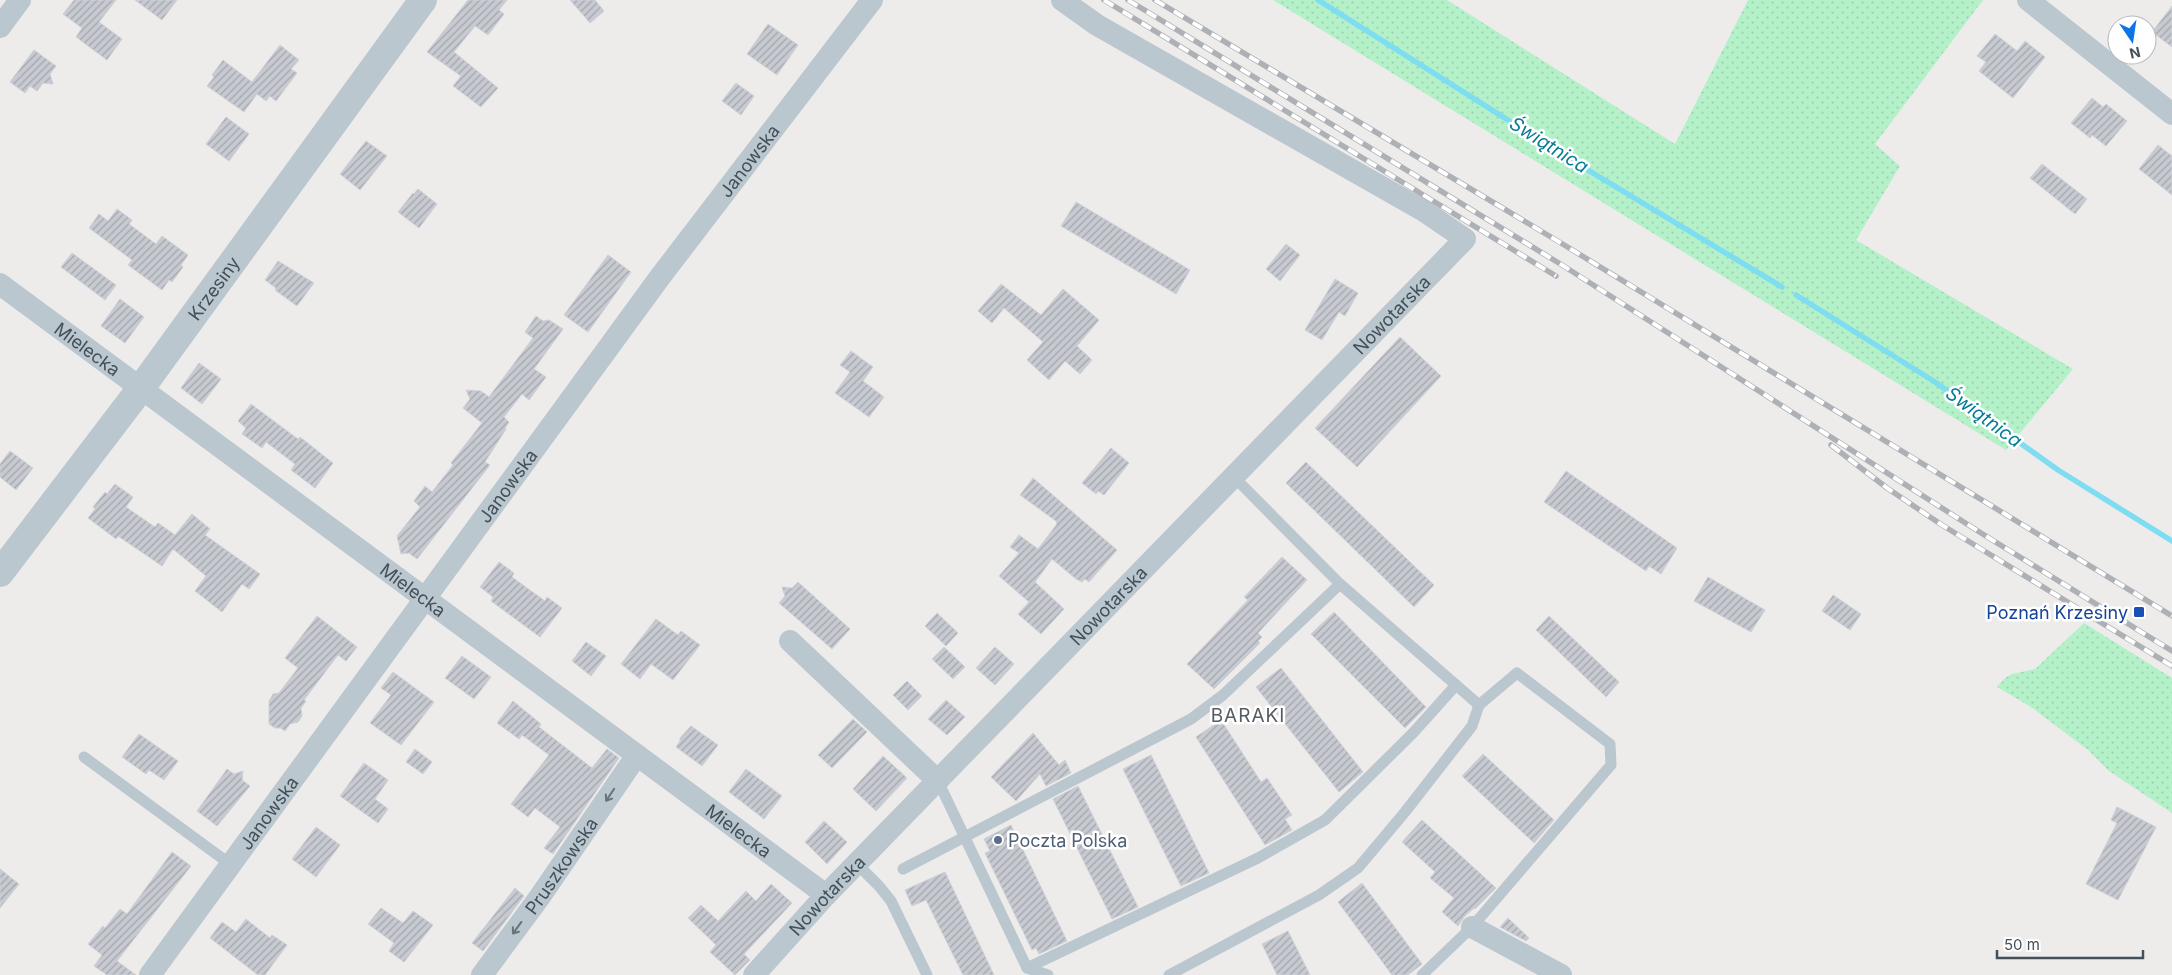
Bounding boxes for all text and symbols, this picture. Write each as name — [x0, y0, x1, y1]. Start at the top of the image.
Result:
north arrow — [2107, 15, 2157, 65]
text: N — [2128, 44, 2142, 63]
water label: Świątnica — [1505, 112, 1593, 178]
street label: Janowska — [715, 120, 783, 201]
street label: Krzesiny — [183, 252, 244, 324]
street label: Nowotarska — [1348, 271, 1434, 358]
street label: Mielecka — [51, 318, 125, 380]
water label: Świątnica — [1941, 382, 2027, 453]
street label: Janowska — [474, 445, 541, 527]
street label: Mielecka — [376, 559, 450, 621]
street label: Nowotarska — [1065, 562, 1151, 649]
place label: Poznań Krzesiny — [1986, 602, 2128, 623]
marker: Poznań Krzesiny — [2132, 605, 2146, 619]
district label: BARAKI — [1211, 704, 1285, 727]
street label: Janowska — [235, 772, 302, 854]
one-way arrow — [605, 788, 615, 802]
street label: Mielecka — [702, 799, 776, 862]
street label: Pruszkowska — [520, 813, 602, 918]
place label: Poczta Polska — [1008, 830, 1127, 851]
marker: Poczta Polska — [992, 834, 1004, 846]
street label: Nowotarska — [784, 851, 869, 940]
one-way arrow — [511, 921, 522, 935]
scale bar — [1997, 928, 2143, 960]
text: 50 m — [2004, 935, 2040, 954]

